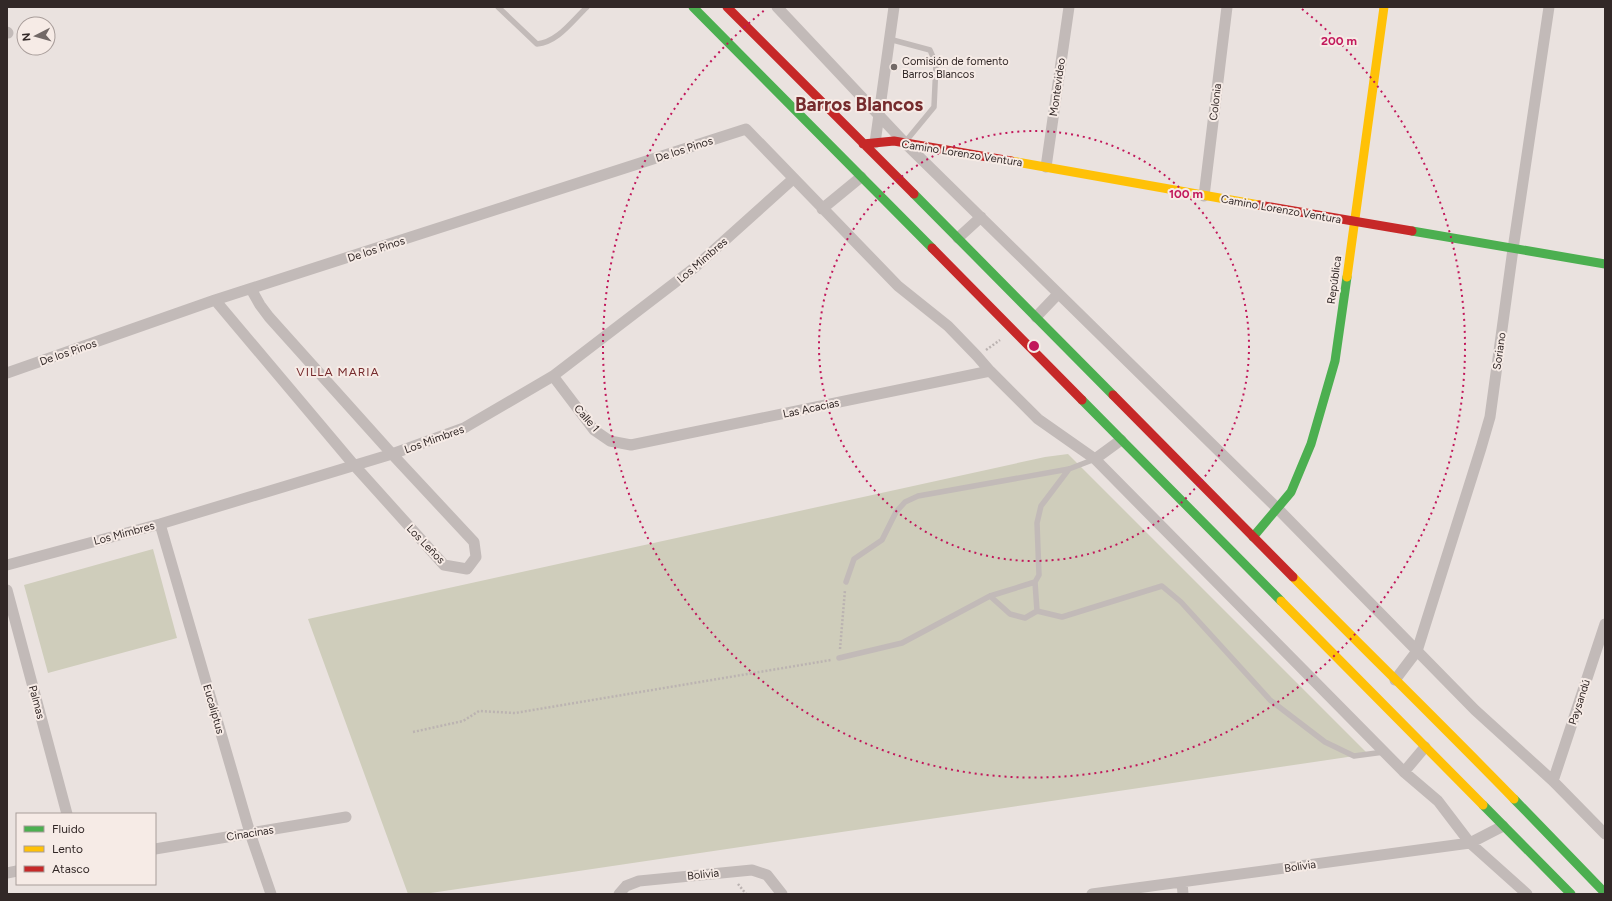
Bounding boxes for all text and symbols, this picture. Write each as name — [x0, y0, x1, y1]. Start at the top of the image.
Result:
north arrow — [16, 16, 56, 56]
text: N — [20, 32, 33, 42]
text: 200 m — [1321, 34, 1357, 48]
place label: Comisión de fomento Barros Blancos — [902, 55, 1009, 81]
street label: Montevideo — [1047, 57, 1068, 117]
marker: Comisión de fomento Barros Blancos — [889, 62, 899, 72]
street label: Colonia — [1207, 83, 1224, 121]
district label: Barros Blancos — [795, 93, 923, 116]
street label: De los Pinos — [654, 134, 714, 165]
street label: Camino Lorenzo Ventura — [901, 138, 1023, 169]
text: 100 m — [1169, 187, 1203, 201]
street label: Camino Lorenzo Ventura — [1220, 192, 1342, 226]
street label: De los Pinos — [346, 234, 406, 265]
street label: Los Mimbres — [674, 235, 730, 286]
street label: República — [1325, 255, 1344, 305]
street label: Soriano — [1490, 332, 1509, 371]
street label: De los Pinos — [38, 337, 98, 368]
centre of rings — [1027, 339, 1041, 353]
district label: VILLA MARIA — [296, 365, 380, 379]
street label: Las Acacias — [782, 396, 841, 421]
street label: Calle 1 — [571, 402, 602, 435]
street label: Los Mimbres — [403, 423, 466, 456]
street label: Los Mimbres — [92, 519, 156, 548]
street label: Los Leños — [404, 522, 447, 567]
street label: Paysandú — [1566, 678, 1593, 727]
street label: Eucaliptus — [200, 683, 227, 735]
street label: Palmas — [26, 684, 47, 720]
legend — [16, 813, 156, 885]
text: Fluido — [52, 822, 85, 836]
street label: Cinacinas — [226, 823, 275, 844]
text: Lento — [52, 842, 83, 856]
street label: Bolivia — [1283, 858, 1317, 875]
text: Atasco — [52, 862, 90, 876]
street label: Bolivia — [686, 866, 720, 883]

